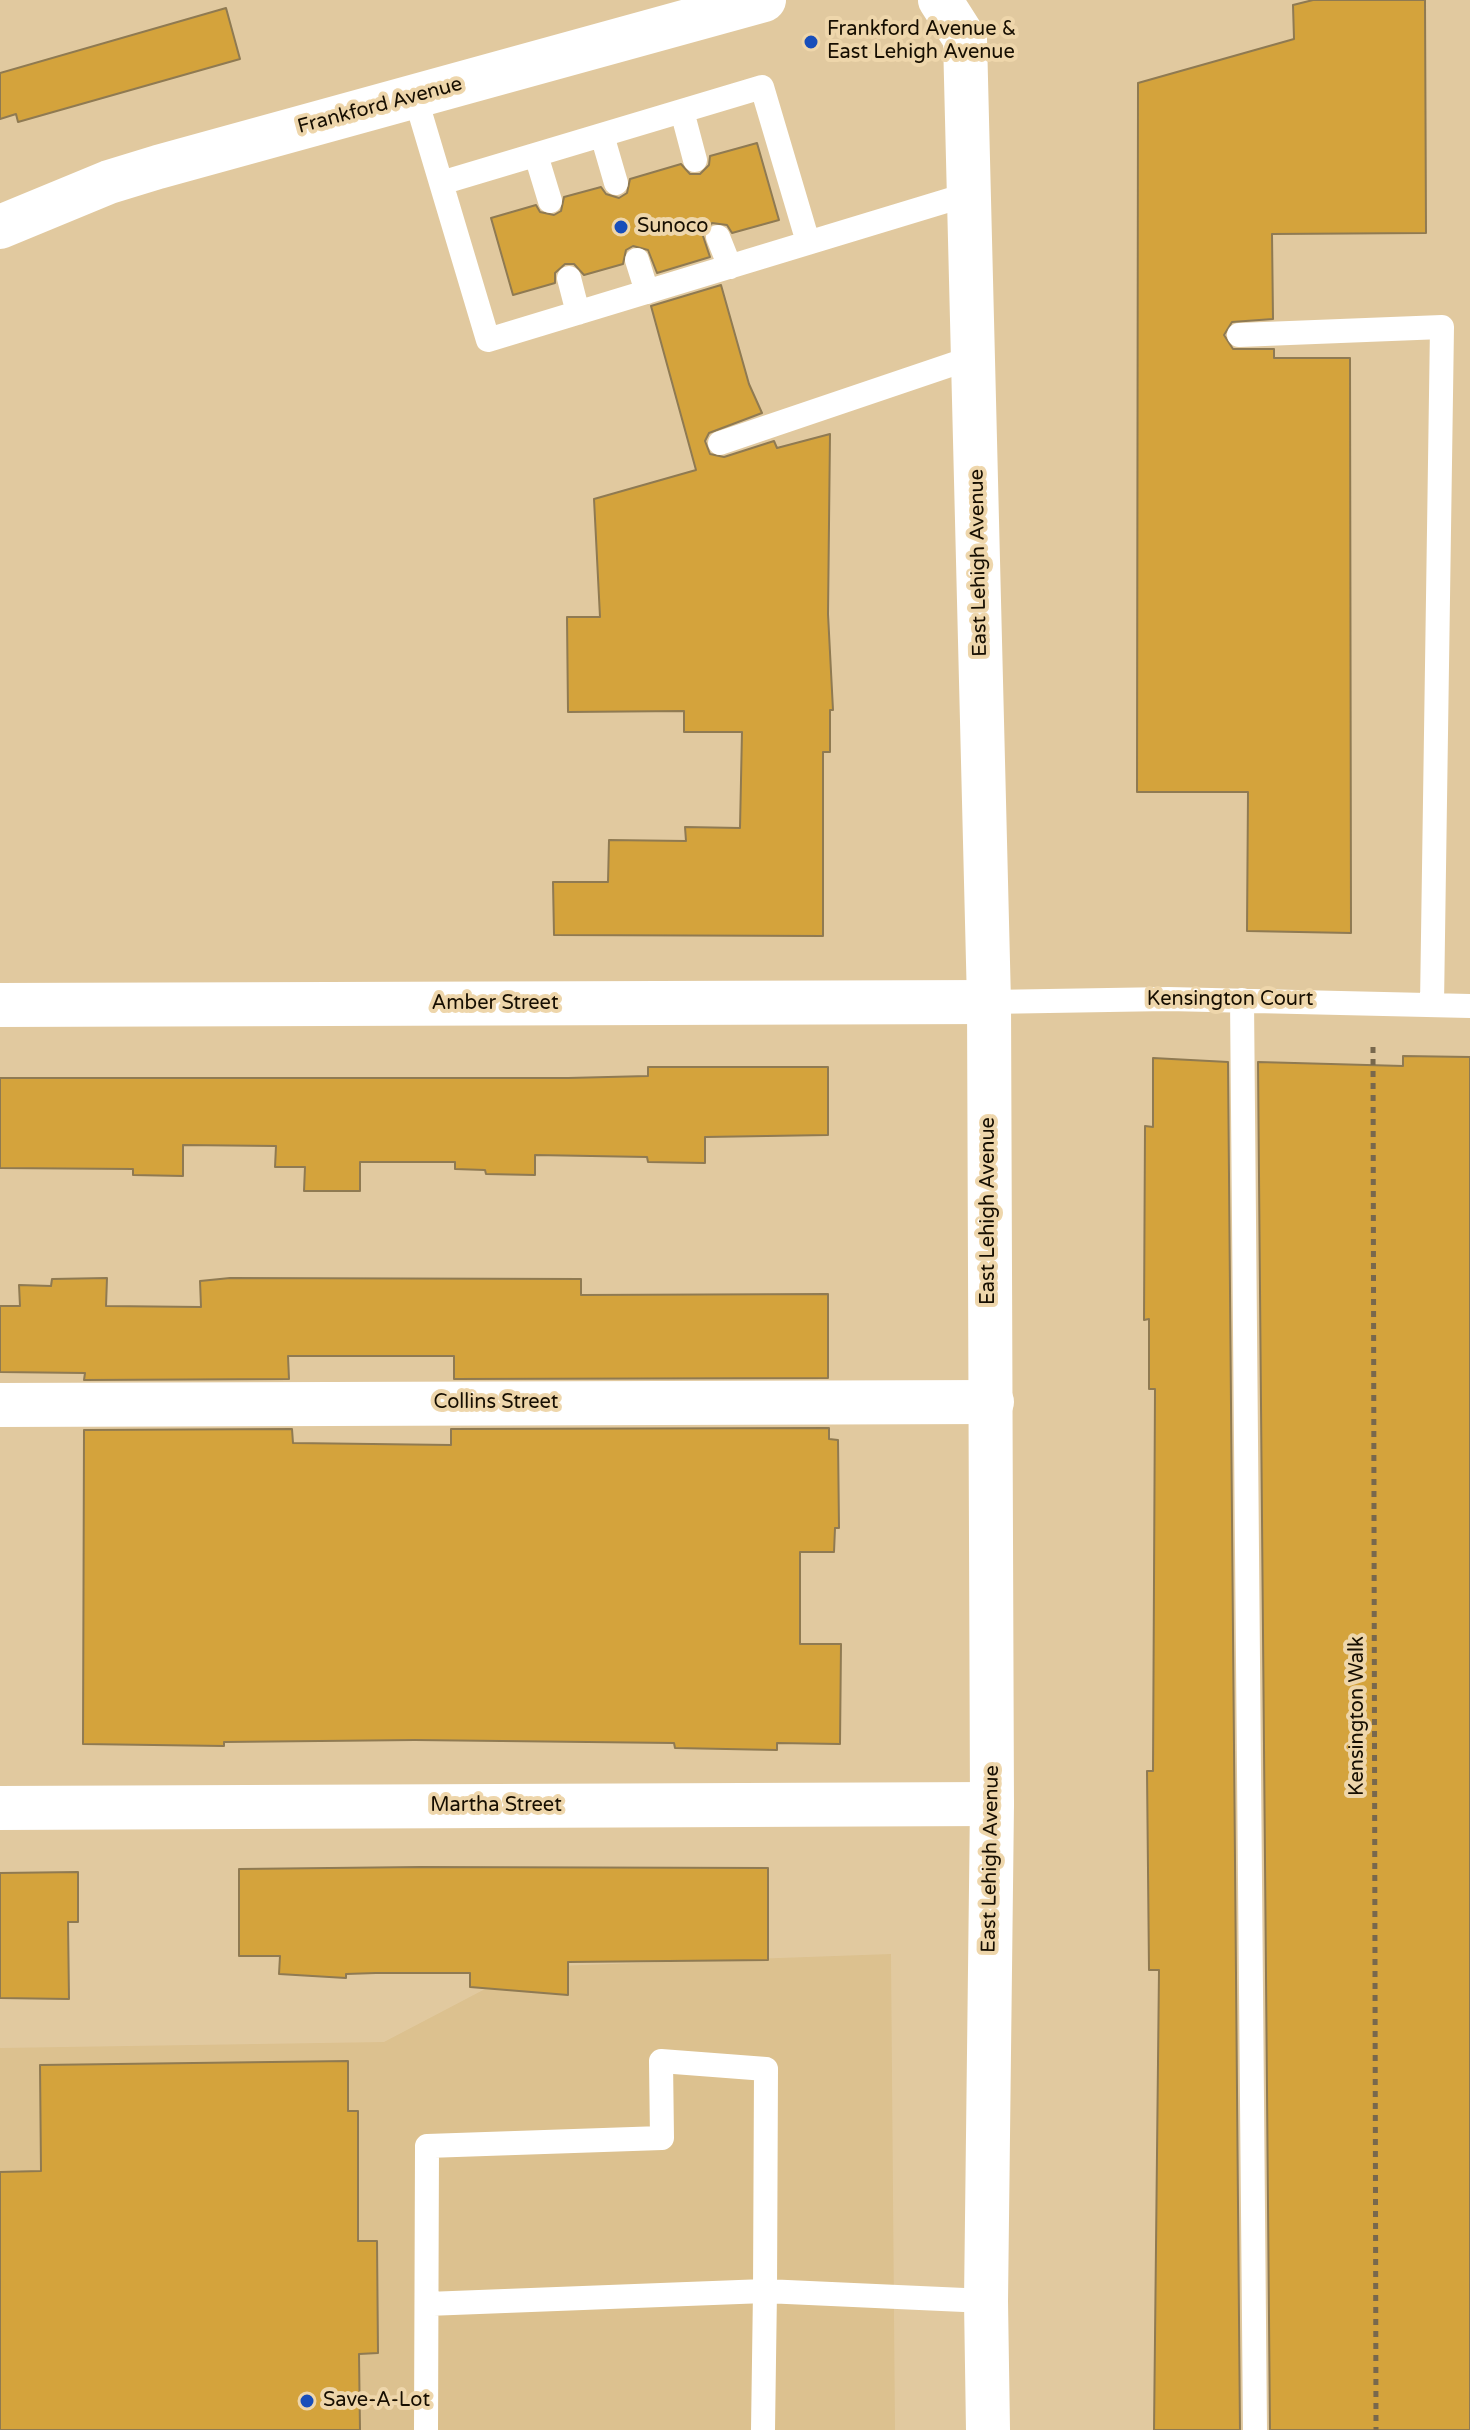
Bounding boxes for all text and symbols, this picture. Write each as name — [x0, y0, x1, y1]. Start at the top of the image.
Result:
place label: Frankford Avenue & East Lehigh Avenue — [827, 18, 1016, 65]
marker: Frankford Avenue & East Lehigh Avenue — [802, 33, 820, 51]
street label: Frankford Avenue — [295, 72, 465, 140]
place label: Sunoco — [637, 215, 708, 239]
marker: Sunoco — [612, 218, 630, 236]
street label: East Lehigh Avenue — [965, 469, 993, 657]
street label: Kensington Court — [1147, 988, 1313, 1012]
street label: Amber Street — [431, 992, 559, 1016]
street label: East Lehigh Avenue — [977, 1117, 1001, 1305]
street label: Collins Street — [434, 1391, 558, 1415]
street label: Kensington Walk — [1346, 1636, 1370, 1796]
street label: East Lehigh Avenue — [977, 1765, 1005, 1953]
street label: Martha Street — [430, 1794, 562, 1818]
place label: Save-A-Lot — [323, 2389, 430, 2413]
marker: Save-A-Lot — [298, 2392, 316, 2410]

